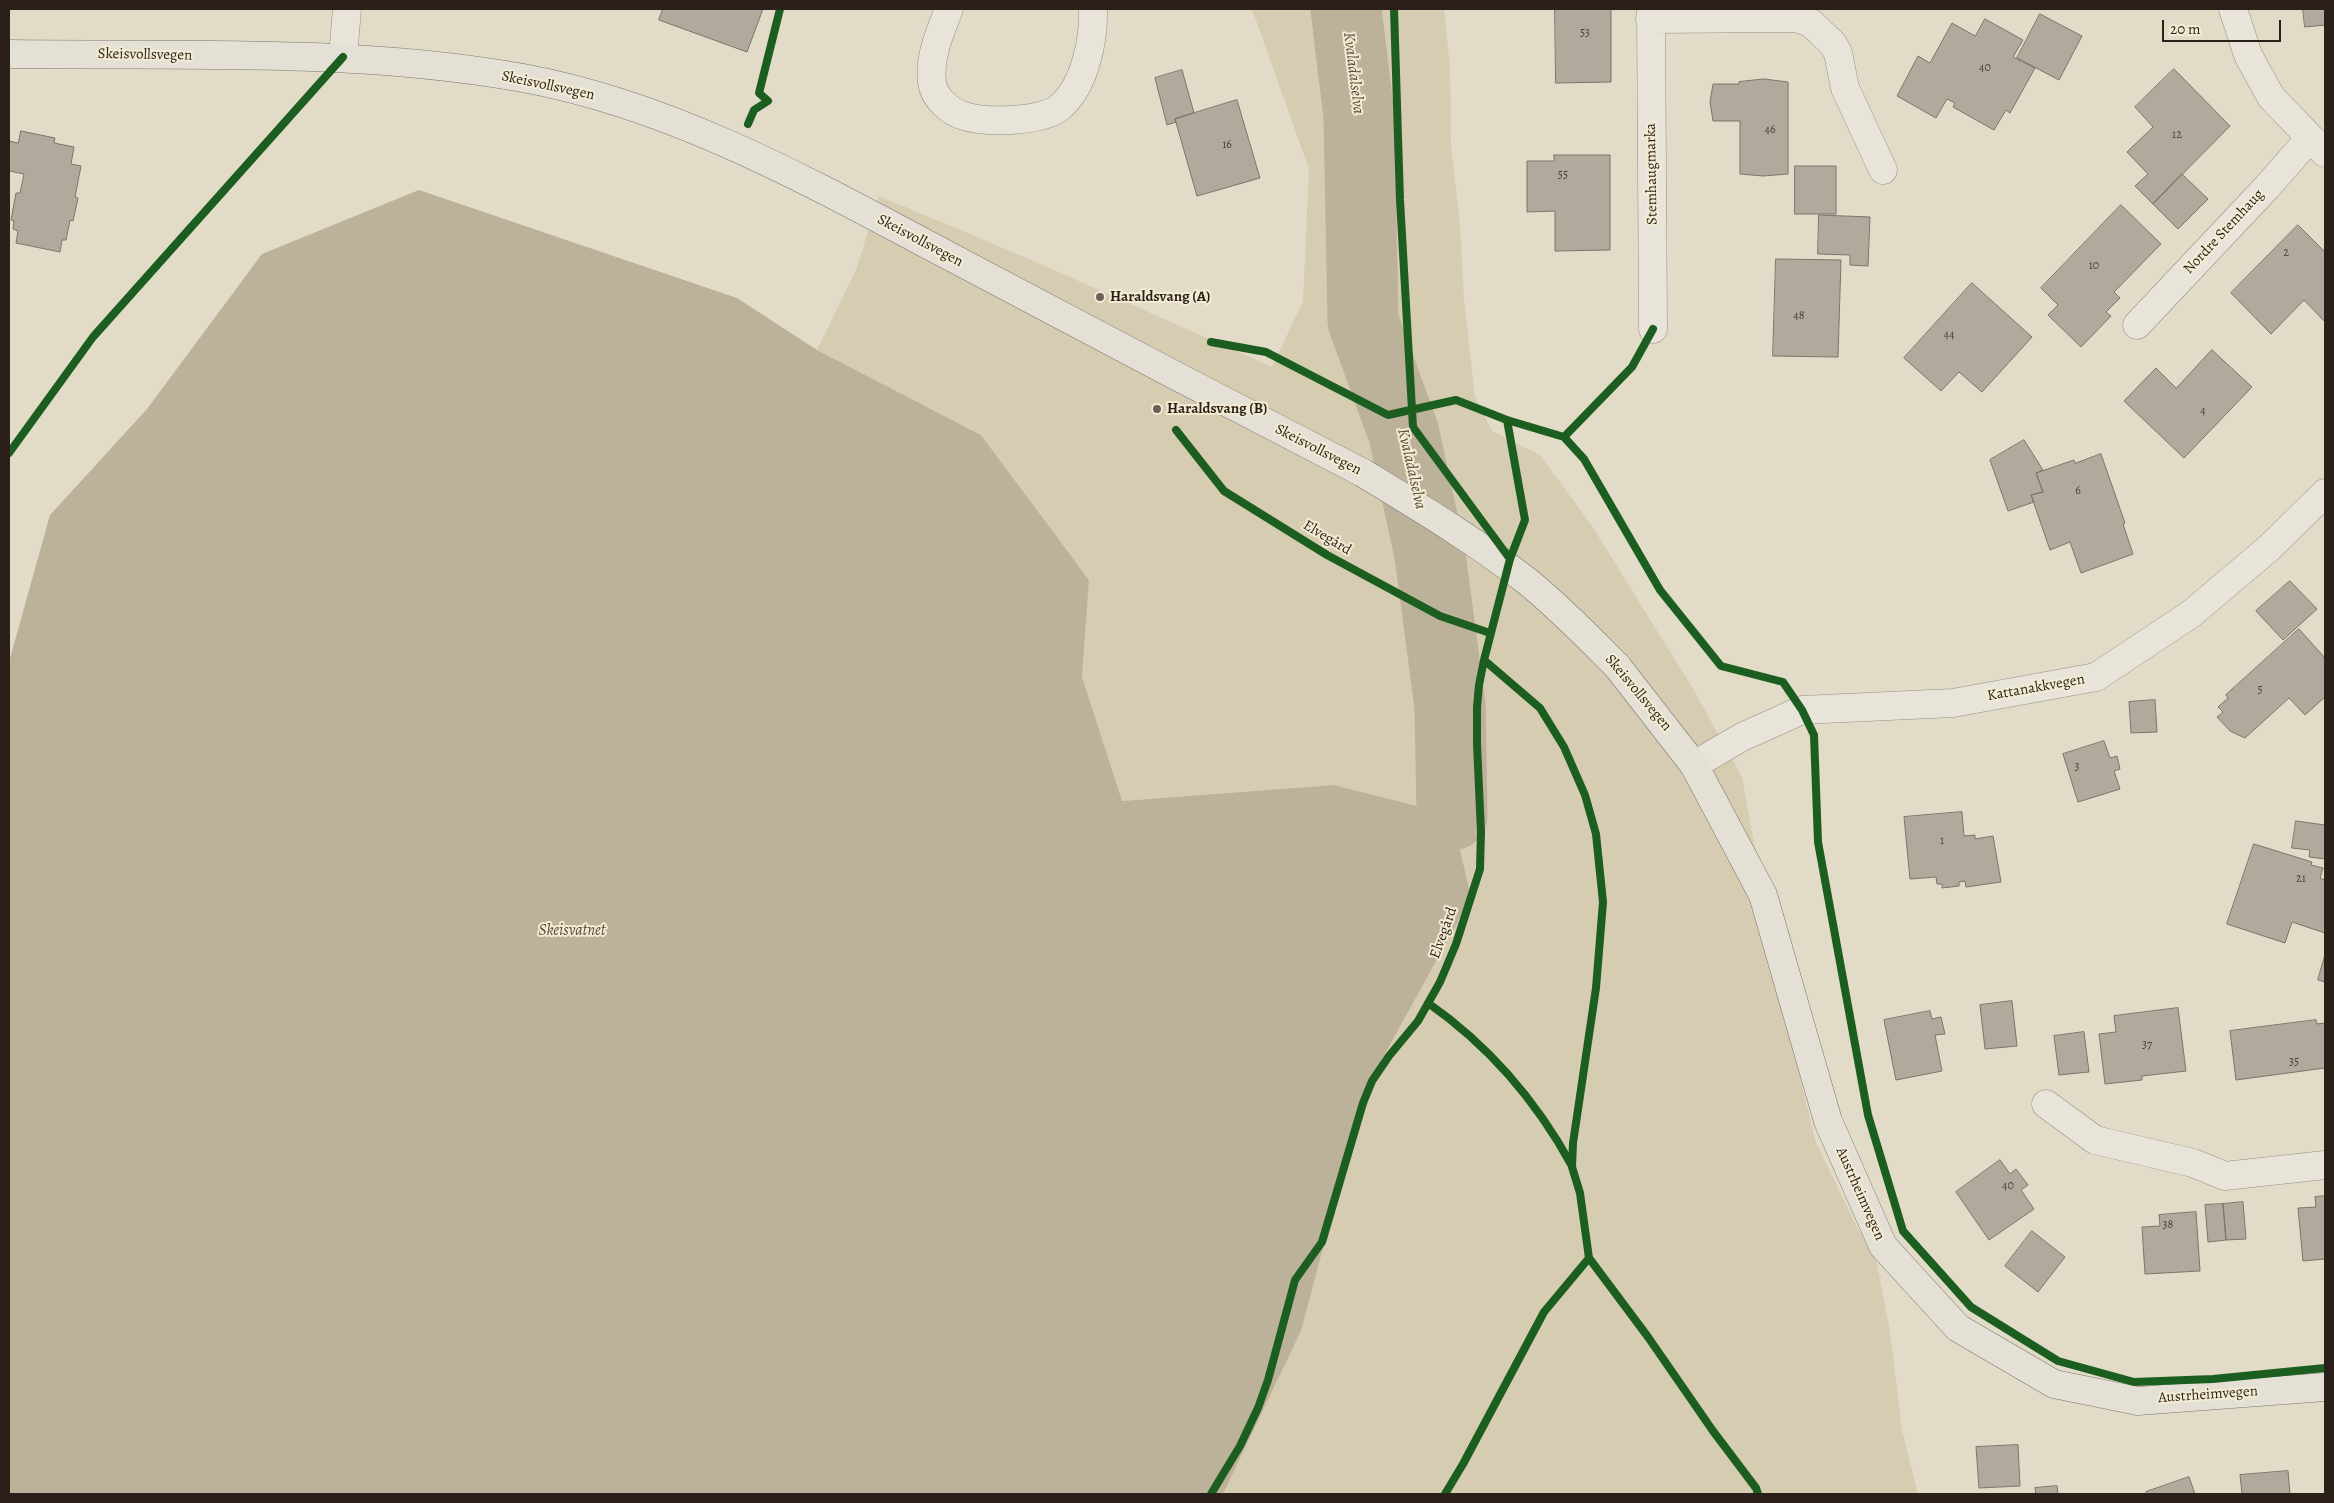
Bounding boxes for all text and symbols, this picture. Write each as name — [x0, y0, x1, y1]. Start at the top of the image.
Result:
scale bar — [2164, 10, 2283, 42]
text: 20 m — [2170, 19, 2201, 39]
house number: 53 — [1580, 26, 1590, 40]
water label: Kvaladalselva — [1338, 31, 1368, 115]
street label: Skeisvollsvegen — [98, 45, 192, 65]
house number: 40 — [1979, 61, 1991, 75]
street label: Skeisvollsvegen — [500, 67, 596, 105]
street label: Stemhaugmarka — [1642, 123, 1662, 225]
house number: 46 — [1765, 123, 1775, 137]
house number: 12 — [2172, 128, 2182, 142]
house number: 16 — [1222, 138, 1232, 152]
house number: 55 — [1558, 168, 1568, 182]
street label: Nordre Stemhaug — [2180, 186, 2268, 278]
street label: Skeisvollsvegen — [874, 211, 966, 271]
house number: 2 — [2283, 246, 2289, 260]
house number: 10 — [2089, 259, 2099, 273]
place label: Haraldsvang (A) — [1110, 288, 1210, 306]
marker: Haraldsvang (A) — [1094, 291, 1106, 303]
house number: 48 — [1793, 309, 1805, 323]
house number: 44 — [1944, 328, 1954, 342]
place label: Haraldsvang (B) — [1167, 400, 1267, 418]
marker: Haraldsvang (B) — [1151, 403, 1163, 415]
house number: 4 — [2200, 404, 2206, 418]
street label: Skeisvollsvegen — [1272, 420, 1364, 480]
water label: Kvaladalselva — [1392, 427, 1430, 511]
house number: 6 — [2075, 484, 2081, 498]
street label: Elvegård — [1299, 517, 1355, 559]
street label: Skeisvollsvegen — [1601, 651, 1675, 735]
street label: Kattanakkvegen — [1986, 671, 2086, 705]
house number: 5 — [2257, 683, 2263, 697]
house number: 3 — [2075, 760, 2079, 774]
house number: 1 — [1940, 834, 1944, 848]
house number: 21 — [2296, 872, 2306, 886]
street label: Elvegård — [1426, 905, 1462, 961]
water label: Skeisvatnet — [539, 921, 605, 941]
house number: 37 — [2142, 1038, 2152, 1052]
house number: 35 — [2289, 1055, 2299, 1069]
street label: Austrheimvegen — [1831, 1145, 1889, 1243]
house number: 40 — [2002, 1179, 2014, 1193]
house number: 38 — [2163, 1218, 2173, 1232]
street label: Austrheimvegen — [2158, 1383, 2258, 1407]

